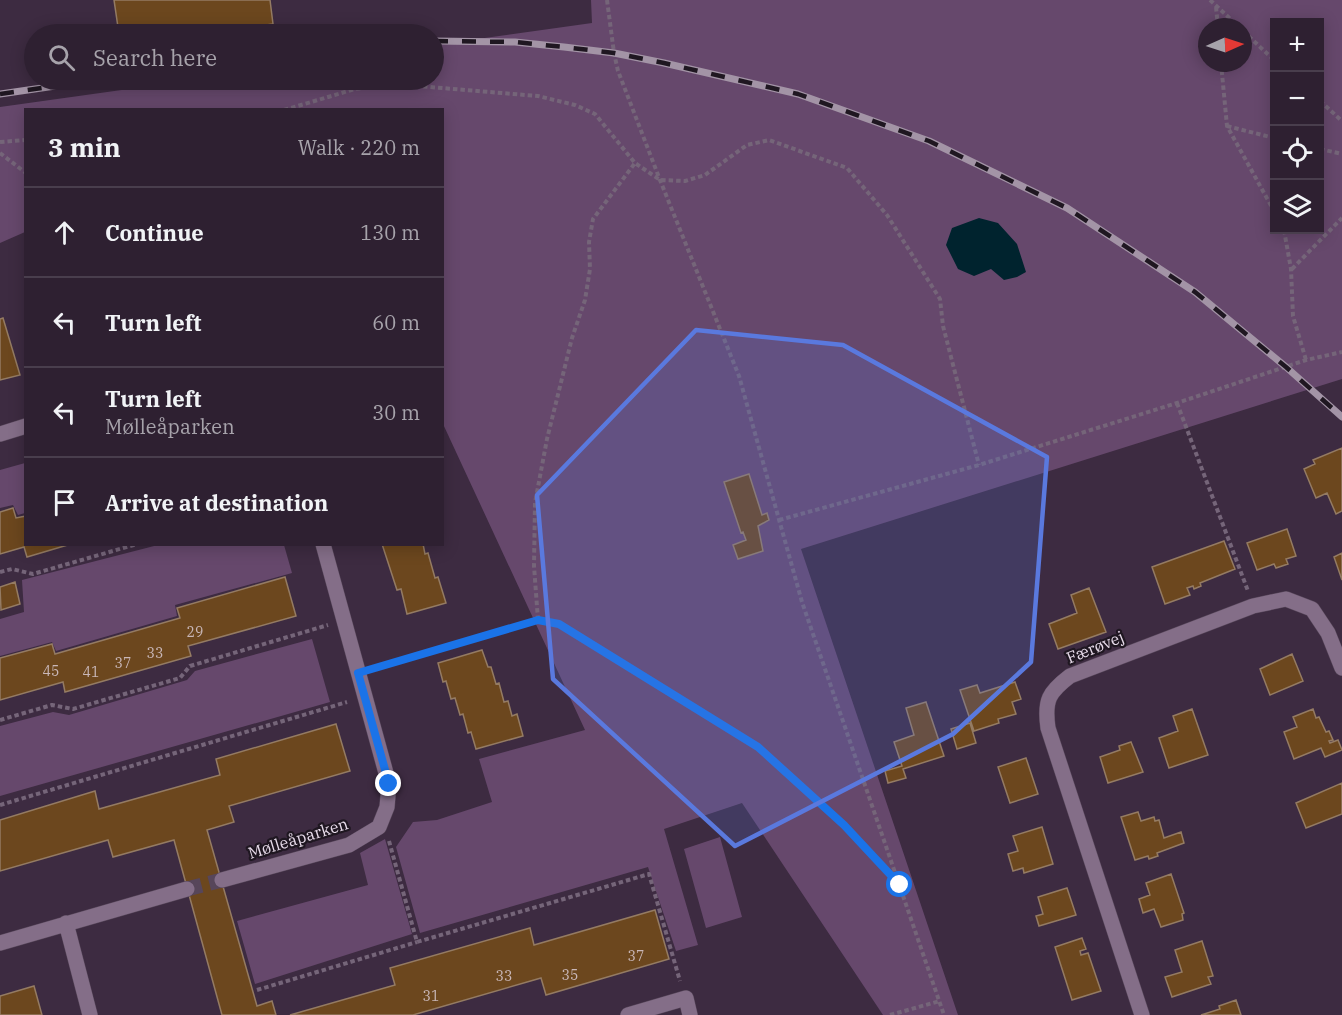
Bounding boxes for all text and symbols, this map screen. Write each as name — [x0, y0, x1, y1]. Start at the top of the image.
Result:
north arrow — [1198, 18, 1252, 72]
map controls — [1270, 18, 1324, 234]
button: + — [1270, 18, 1324, 72]
search box — [24, 24, 444, 90]
icon: search — [45, 41, 78, 74]
text: Search here — [93, 43, 217, 72]
button: − — [1270, 72, 1324, 126]
button: locate — [1270, 126, 1324, 180]
text: 3 min — [48, 130, 121, 164]
text: Walk · 220 m — [298, 134, 420, 161]
button: layers — [1270, 180, 1324, 234]
icon: ahead — [48, 216, 81, 249]
text: Continue — [105, 218, 204, 247]
text: 130 m — [360, 219, 420, 246]
icon: left — [48, 306, 81, 339]
text: Turn left — [105, 308, 201, 337]
text: 60 m — [372, 309, 420, 336]
text: Turn left — [105, 384, 201, 413]
icon: left — [48, 396, 81, 429]
text: 30 m — [372, 399, 420, 426]
text: Mølleåparken — [105, 413, 235, 440]
icon: arrive — [48, 486, 81, 519]
text: Arrive at destination — [105, 488, 328, 517]
house number: 29 — [187, 623, 203, 641]
street label: Færøvej — [1063, 626, 1127, 668]
house number: 33 — [147, 644, 163, 662]
house number: 37 — [115, 654, 131, 672]
house number: 45 — [43, 662, 59, 680]
house number: 41 — [83, 663, 99, 681]
route end — [375, 770, 401, 796]
street label: Mølleåparken — [245, 813, 351, 863]
route start — [886, 871, 912, 897]
house number: 37 — [628, 947, 644, 965]
house number: 35 — [562, 966, 578, 984]
house number: 33 — [496, 967, 512, 985]
house number: 31 — [423, 987, 439, 1005]

